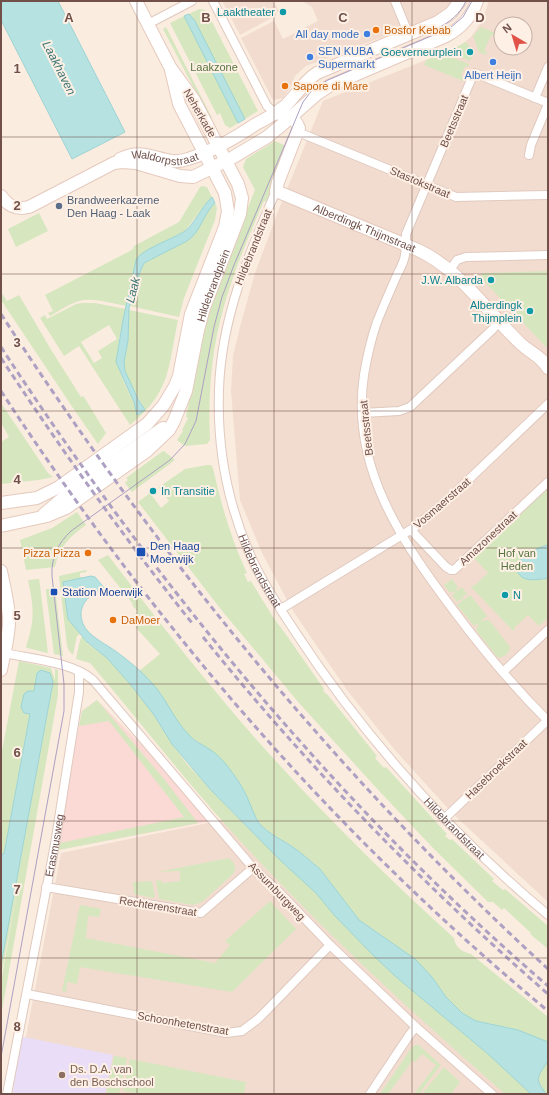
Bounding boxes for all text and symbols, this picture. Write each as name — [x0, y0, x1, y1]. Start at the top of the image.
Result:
place label: Laaktheater — [217, 6, 275, 18]
marker: Laaktheater — [278, 7, 288, 17]
text: A — [64, 10, 74, 25]
text: B — [201, 10, 211, 25]
text: C — [338, 10, 348, 25]
text: D — [475, 10, 485, 25]
north arrow — [493, 16, 533, 56]
text: N — [500, 21, 514, 35]
place label: Bosfor Kebab — [384, 24, 451, 36]
marker: Bosfor Kebab — [371, 25, 381, 35]
place label: All day mode — [295, 28, 359, 40]
marker: All day mode — [362, 29, 372, 39]
water label: Laakhaven — [39, 39, 79, 98]
place label: SEN KUBA Supermarkt — [318, 45, 375, 70]
place label: Goeverneurplein — [381, 46, 462, 58]
marker: Goeverneurplein — [465, 47, 475, 57]
marker: SEN KUBA Supermarkt — [305, 52, 315, 62]
marker: Albert Heijn — [488, 57, 498, 67]
text: 1 — [13, 61, 21, 76]
park label: Laakzone — [190, 61, 238, 73]
place label: Albert Heijn — [465, 69, 521, 81]
place label: Sapore di Mare — [293, 80, 368, 92]
marker: Sapore di Mare — [280, 81, 290, 91]
street label: Neherkade — [181, 87, 219, 139]
street label: Beetsstraat — [438, 93, 470, 149]
street label: Waldorpstraat — [131, 148, 200, 167]
street label: Stastokstraat — [388, 164, 452, 200]
place label: Brandweerkazerne Den Haag - Laak — [67, 194, 159, 219]
text: 2 — [13, 198, 21, 213]
marker: Brandweerkazerne Den Haag - Laak — [54, 201, 64, 211]
street label: Alberdingk Thijmstraat — [312, 201, 417, 254]
street label: Hildebrandstraat — [232, 207, 274, 287]
street label: Hildebrandplein — [195, 247, 232, 323]
place label: J.W. Albarda — [421, 274, 484, 286]
water label: Laak — [123, 275, 143, 304]
marker: J.W. Albarda — [486, 275, 496, 285]
place label: Alberdingk Thijmplein — [470, 299, 522, 324]
marker: Alberdingk Thijmplein — [525, 306, 535, 316]
text: 3 — [13, 335, 21, 350]
street label: Beetsstraat — [357, 400, 375, 456]
text: 4 — [13, 472, 21, 487]
street label: Vosmaerstraat — [411, 475, 473, 531]
place label: In Transitie — [161, 485, 215, 497]
marker: In Transitie — [148, 486, 158, 496]
street label: Amazonestraat — [457, 508, 519, 568]
street label: Hildebrandstraat — [236, 532, 284, 610]
place label: Den Haag Moerwijk — [150, 540, 200, 565]
marker: Den Haag Moerwijk — [135, 546, 147, 558]
place label: Pizza Pizza — [23, 547, 81, 559]
park label: Hof van Heden — [498, 547, 536, 572]
marker: Pizza Pizza — [83, 548, 93, 558]
place label: Station Moerwijk — [62, 586, 143, 598]
marker: Station Moerwijk — [49, 587, 59, 597]
place label: N — [513, 589, 521, 601]
marker: N — [500, 590, 510, 600]
text: 5 — [13, 608, 21, 623]
place label: DaMoer — [121, 614, 160, 626]
marker: DaMoer — [108, 615, 118, 625]
street label: Hasebroekstraat — [463, 737, 529, 801]
text: 6 — [13, 745, 21, 760]
street label: Hildebrandstraat — [422, 795, 487, 861]
street label: Erasmusweg — [43, 813, 66, 878]
street label: Assumburgweg — [246, 860, 308, 922]
text: 7 — [13, 882, 21, 897]
street label: Rechterenstraat — [118, 894, 198, 918]
street label: Schoonhetenstraat — [136, 1009, 230, 1037]
text: 8 — [13, 1019, 21, 1034]
place label: Ds. D.A. van den Boschschool — [70, 1063, 154, 1088]
marker: Ds. D.A. van den Boschschool — [57, 1070, 67, 1080]

